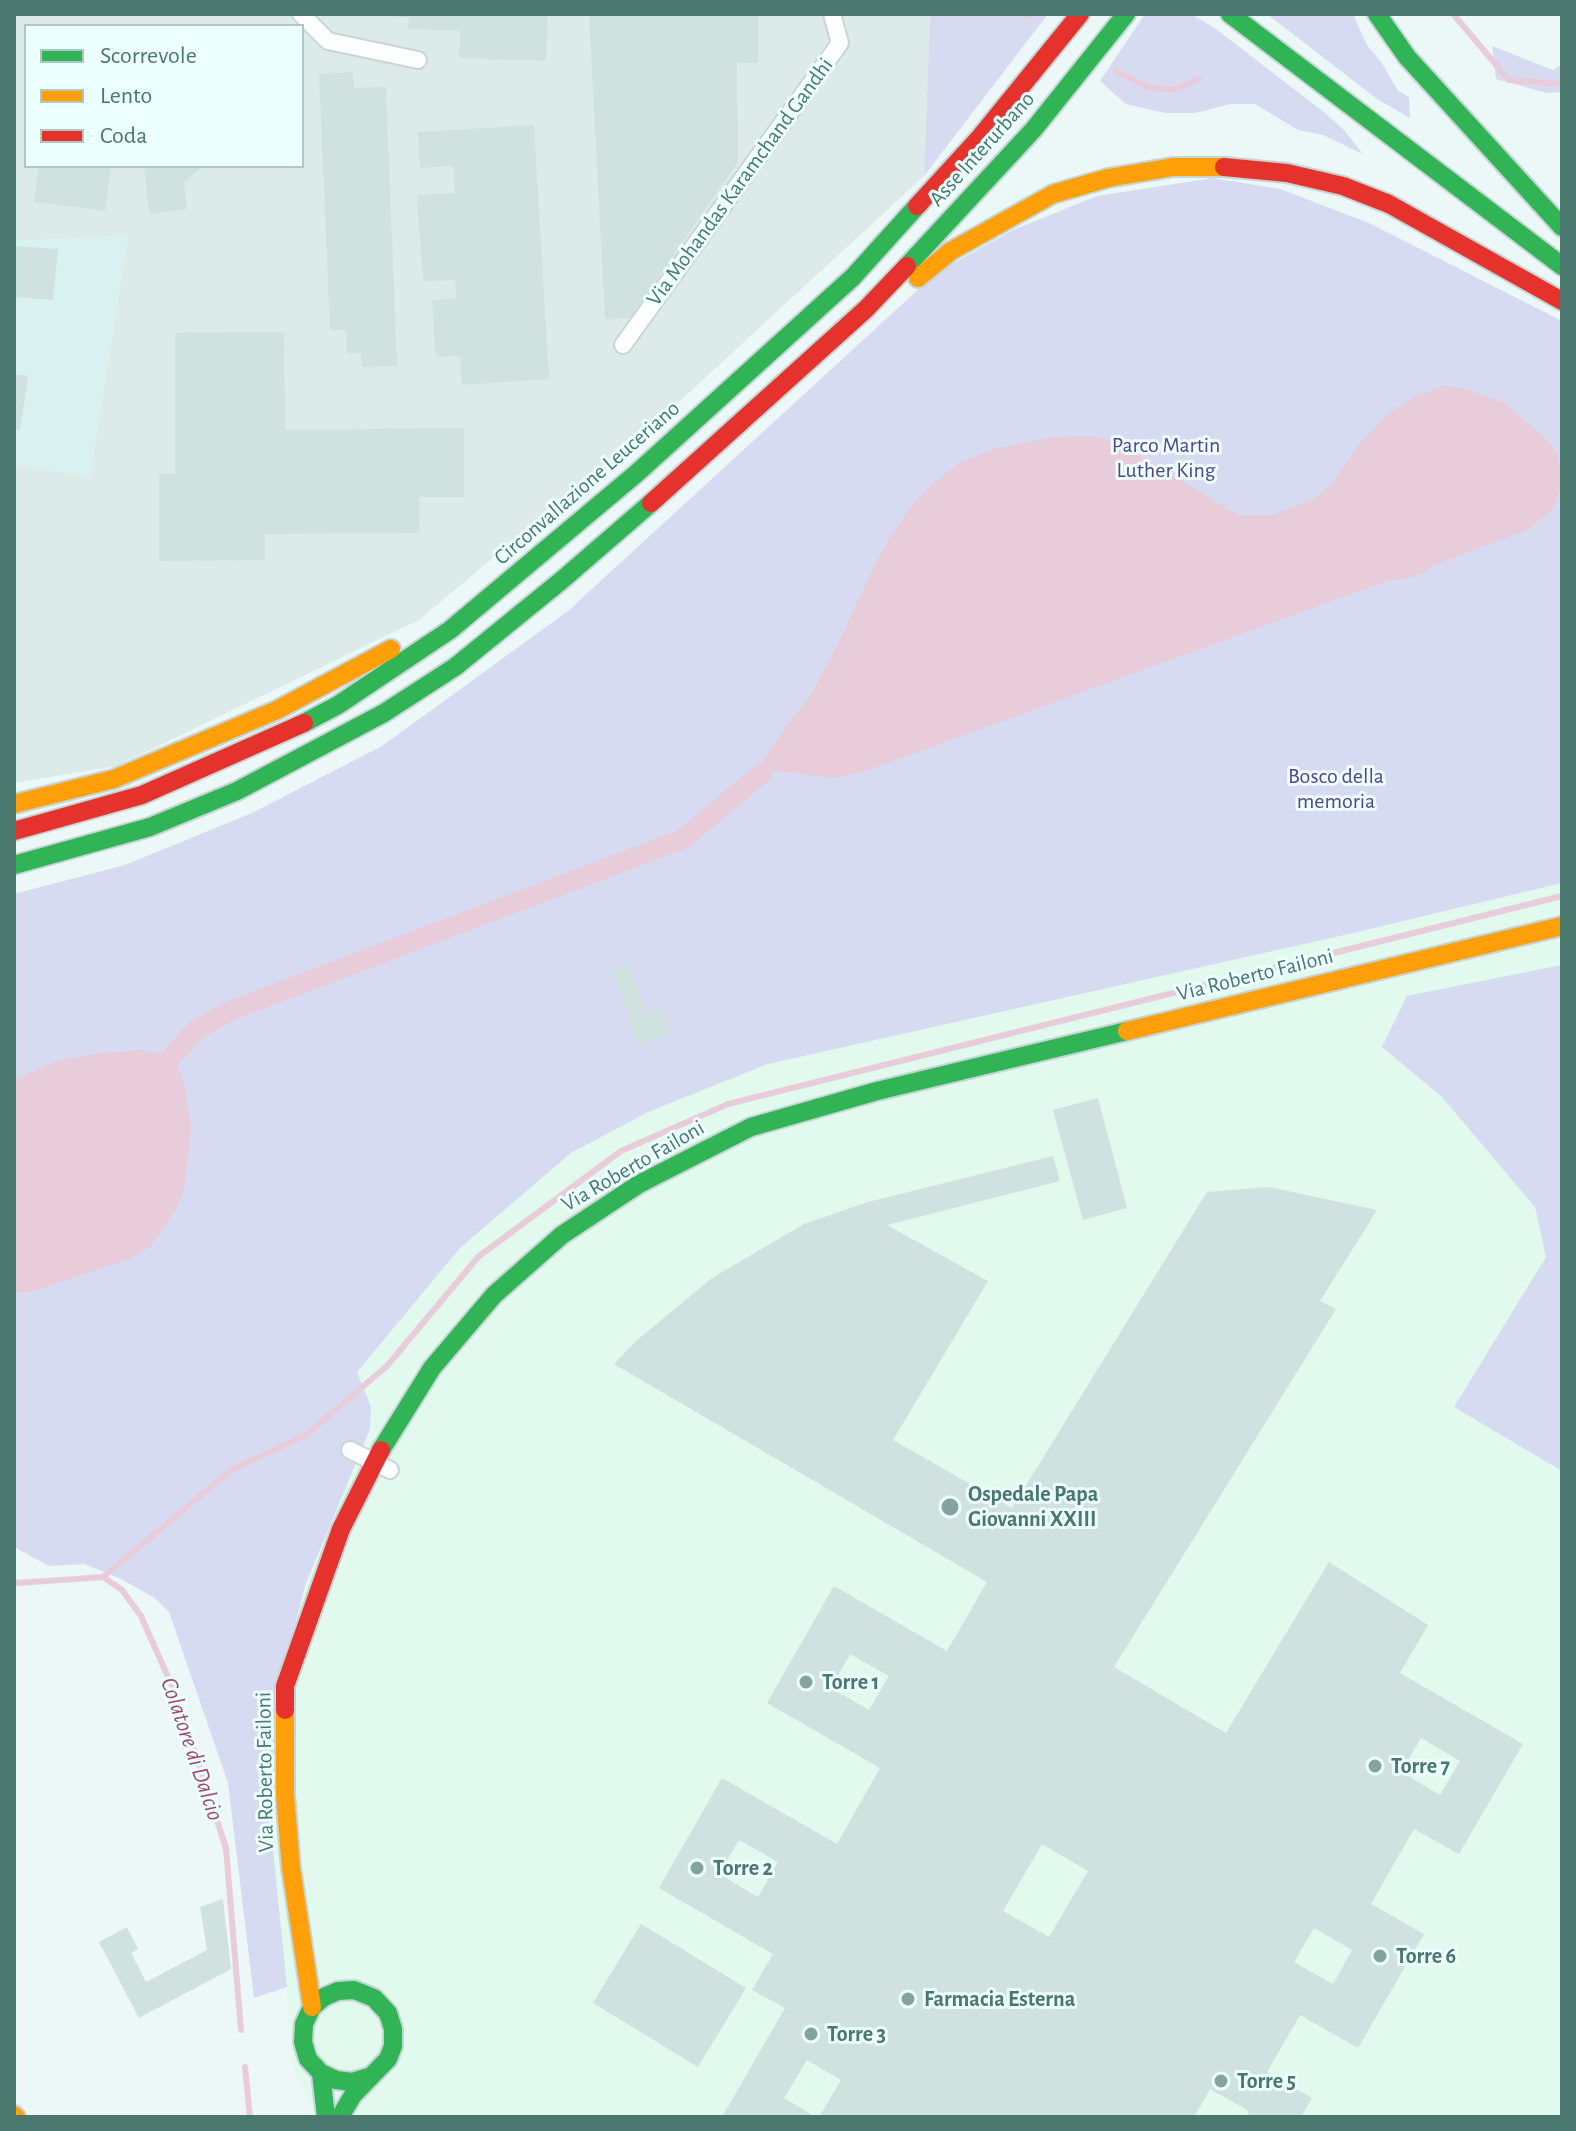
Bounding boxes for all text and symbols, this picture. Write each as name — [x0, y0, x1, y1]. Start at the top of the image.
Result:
legend — [24, 24, 304, 168]
text: Scorrevole — [100, 44, 197, 68]
street label: Via Mohandas Karamchand Gandhi — [641, 53, 839, 311]
text: Lento — [100, 84, 152, 108]
street label: Asse Interurbano — [924, 86, 1040, 212]
text: Coda — [100, 124, 147, 148]
street label: Circonvallazione Leuceriano — [489, 395, 685, 571]
park label: Parco Martin Luther King — [1112, 432, 1220, 484]
park label: Bosco della memoria — [1288, 763, 1384, 814]
street label: Via Roberto Failoni — [1174, 943, 1336, 1007]
street label: Via Roberto Failoni — [557, 1114, 709, 1218]
place label: Ospedale Papa Giovanni XXIII — [968, 1481, 1098, 1532]
marker: Ospedale Papa Giovanni XXIII — [939, 1496, 961, 1518]
place label: Torre 1 — [822, 1669, 879, 1695]
marker: Torre 1 — [797, 1673, 815, 1691]
water label: Colatore di Dalcio — [154, 1674, 230, 1824]
street label: Via Roberto Failoni — [250, 1692, 280, 1852]
place label: Torre 7 — [1391, 1753, 1450, 1779]
marker: Torre 7 — [1366, 1757, 1384, 1775]
place label: Torre 2 — [713, 1855, 773, 1881]
marker: Torre 2 — [688, 1859, 706, 1877]
place label: Torre 6 — [1396, 1943, 1456, 1969]
marker: Torre 6 — [1371, 1947, 1389, 1965]
place label: Farmacia Esterna — [924, 1986, 1075, 2012]
marker: Farmacia Esterna — [899, 1990, 917, 2008]
place label: Torre 3 — [827, 2021, 886, 2047]
marker: Torre 3 — [802, 2025, 820, 2043]
place label: Torre 5 — [1237, 2068, 1296, 2094]
marker: Torre 5 — [1212, 2072, 1230, 2090]

